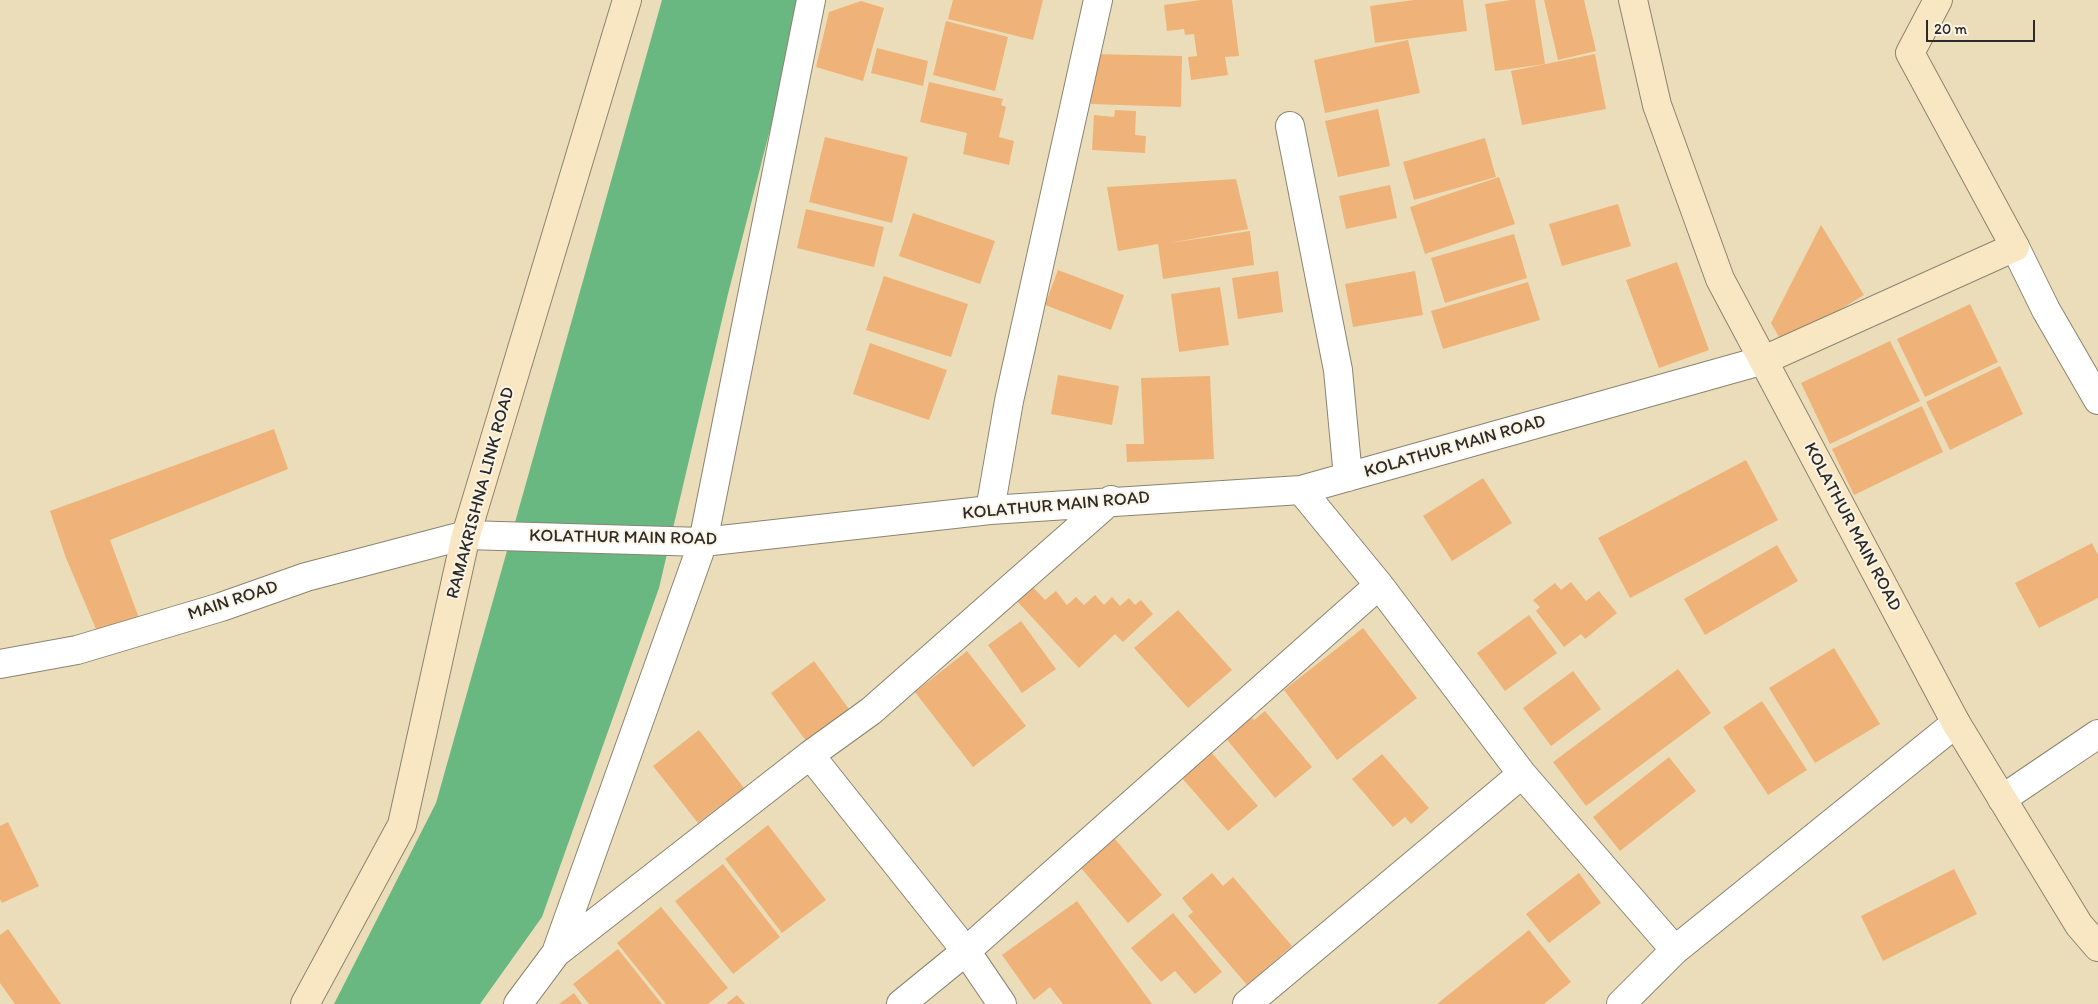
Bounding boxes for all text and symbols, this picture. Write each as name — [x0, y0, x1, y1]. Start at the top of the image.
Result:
scale bar — [1928, 10, 2037, 42]
text: 20 m — [1934, 20, 1967, 38]
street label: RAMAKRISHNA LINK ROAD — [442, 385, 520, 601]
street label: KOLATHUR MAIN ROAD — [1362, 411, 1548, 483]
street label: KOLATHUR MAIN ROAD — [1798, 439, 1906, 615]
street label: KOLATHUR MAIN ROAD — [961, 487, 1151, 525]
street label: KOLATHUR MAIN ROAD — [529, 526, 717, 550]
street label: MAIN ROAD — [185, 576, 281, 626]

